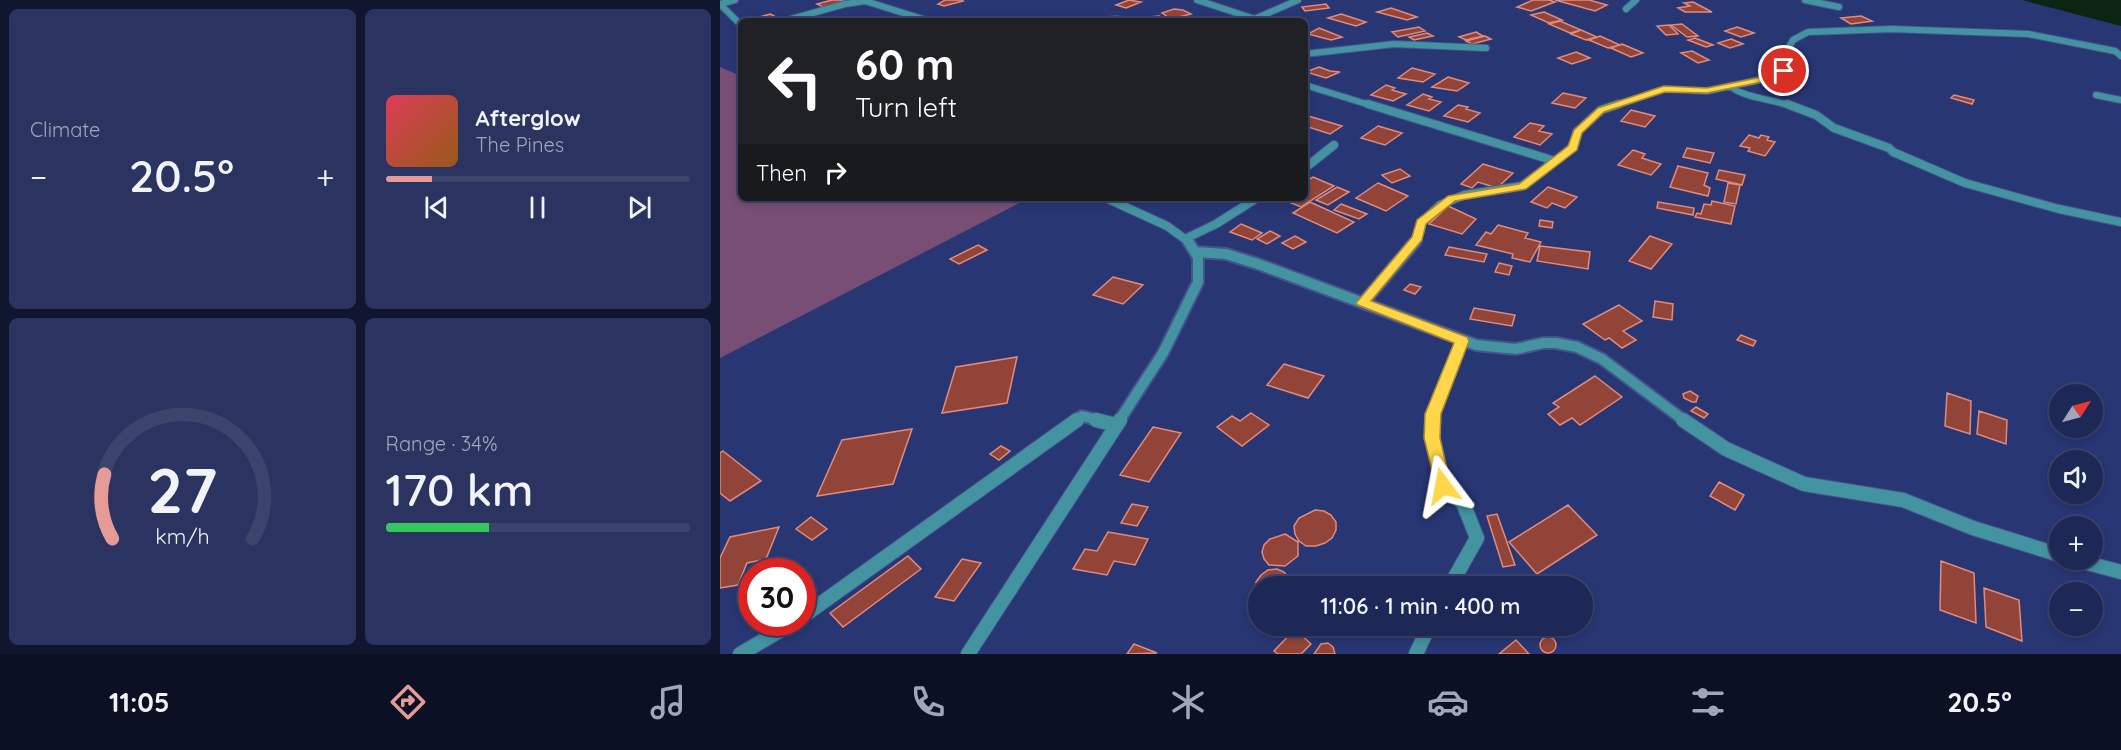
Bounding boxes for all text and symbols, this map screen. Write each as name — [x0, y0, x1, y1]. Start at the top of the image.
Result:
text: 60 m — [855, 38, 955, 91]
icon: left — [756, 42, 834, 120]
pin — [1758, 45, 1809, 96]
icon: arrive — [1767, 54, 1800, 87]
text: Turn left — [855, 90, 957, 124]
text: Afterglow — [476, 104, 581, 132]
text: Climate — [30, 117, 100, 142]
text: The Pines — [476, 132, 564, 157]
text: 20.5° — [129, 147, 234, 203]
text: − — [30, 156, 47, 197]
text: + — [316, 156, 334, 197]
icon: right — [819, 156, 852, 189]
text: Then — [756, 159, 807, 187]
icon: previous — [420, 191, 453, 224]
icon: pause — [521, 191, 554, 224]
icon: next — [623, 191, 656, 224]
north arrow — [2049, 384, 2103, 438]
map controls — [2049, 384, 2103, 636]
text: Range · 34% — [386, 431, 497, 456]
button: sound — [2049, 450, 2103, 504]
text: 27 — [147, 451, 217, 529]
position arrow — [1411, 454, 1475, 518]
text: 170 km — [386, 461, 533, 517]
button: + — [2049, 516, 2103, 570]
text: km/h — [155, 523, 209, 549]
speed limit sign: 30 — [738, 558, 816, 636]
button: − — [2049, 582, 2103, 636]
text: 11:06 · 1 min · 400 m — [1321, 592, 1520, 620]
icon: directions — [387, 681, 429, 723]
icon: music — [647, 681, 689, 723]
icon: phone — [907, 681, 949, 723]
icon: climate — [1167, 681, 1209, 723]
icon: car — [1427, 681, 1469, 723]
icon: filters — [1687, 681, 1729, 723]
text: 11:05 — [109, 685, 169, 719]
text: 20.5° — [1947, 685, 2012, 719]

